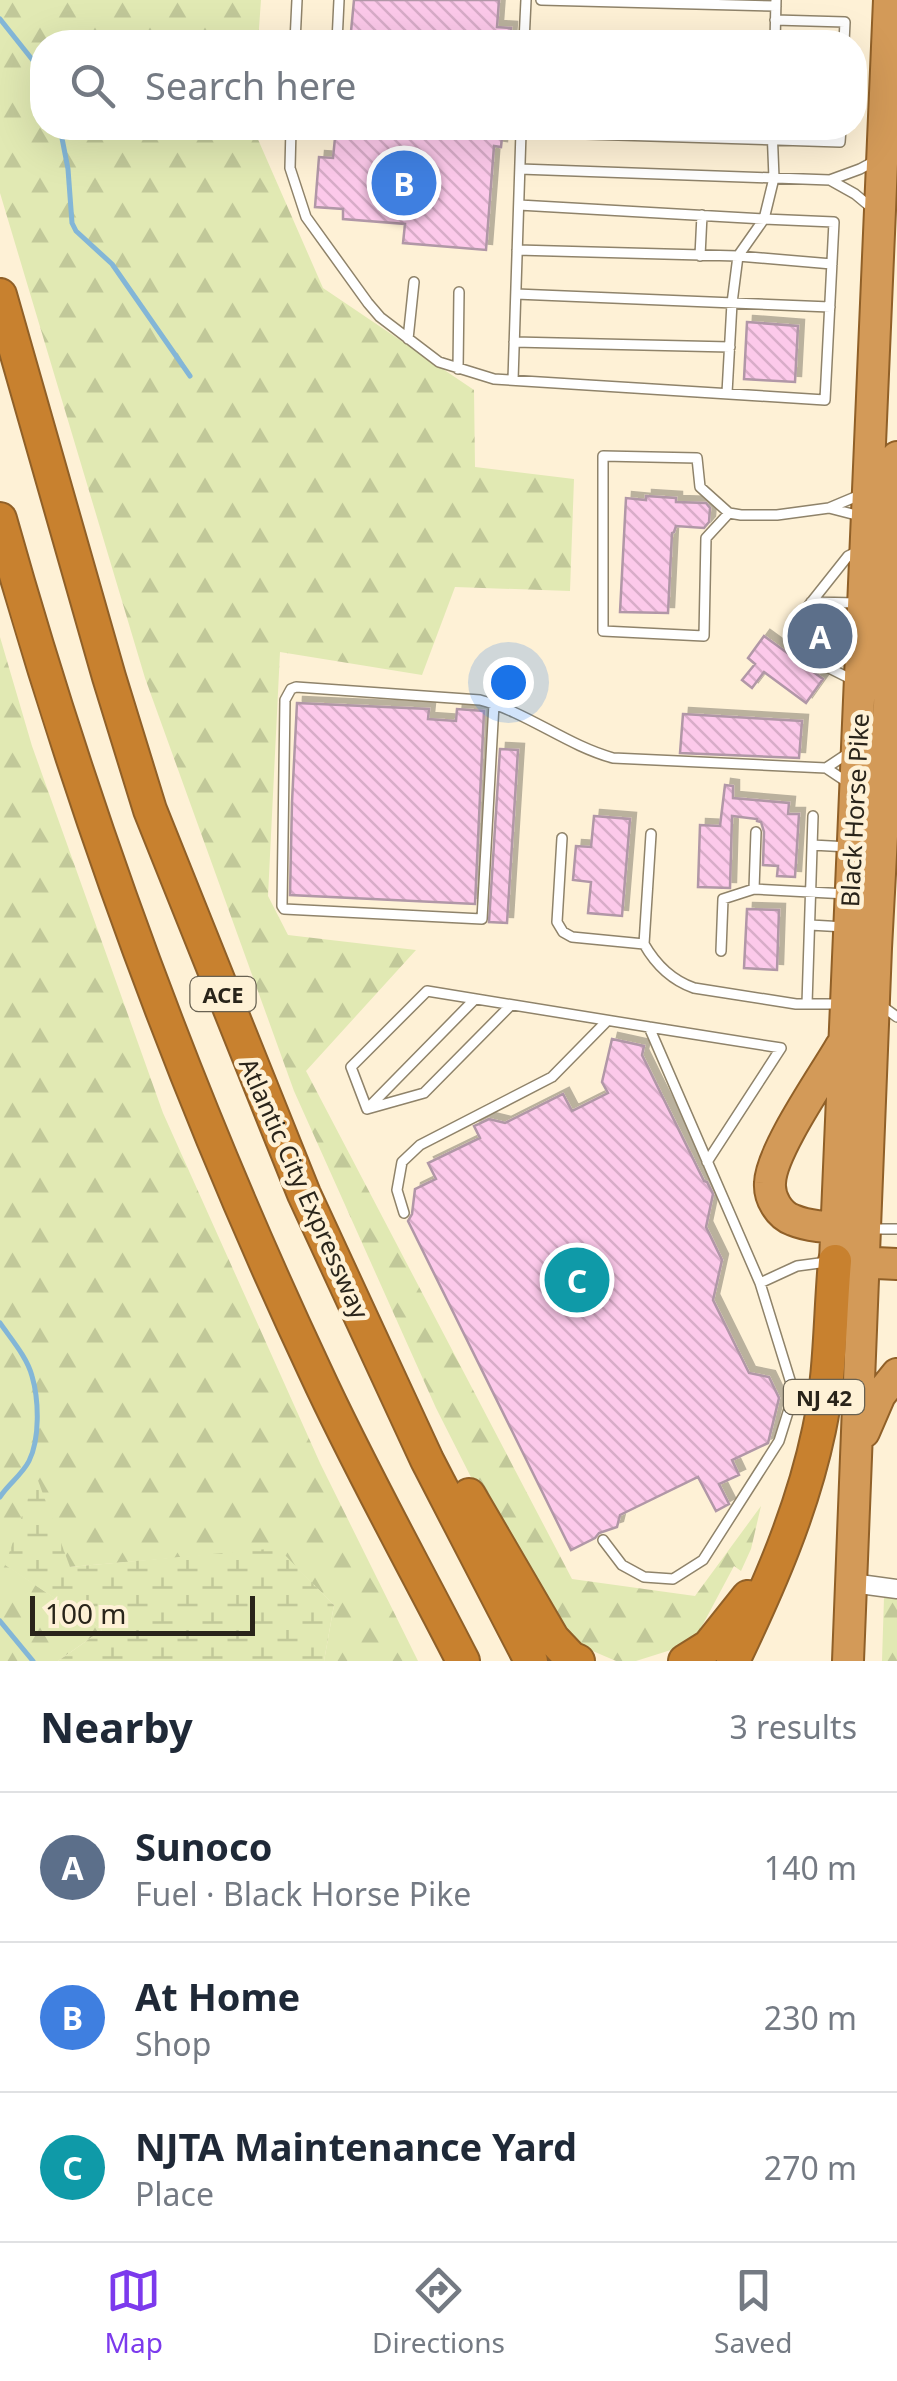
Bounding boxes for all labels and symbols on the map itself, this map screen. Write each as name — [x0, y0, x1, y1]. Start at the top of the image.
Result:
pin: B — [372, 146, 436, 220]
pin: A — [788, 598, 852, 674]
your location — [483, 657, 534, 708]
street label: Black Horse Pike — [832, 712, 876, 908]
road number: ACE — [190, 977, 256, 1011]
street label: Atlantic City Expressway — [232, 1052, 378, 1324]
pin: C — [544, 1242, 610, 1318]
road number: NJ 42 — [784, 1380, 864, 1414]
scale bar — [30, 1591, 255, 1636]

